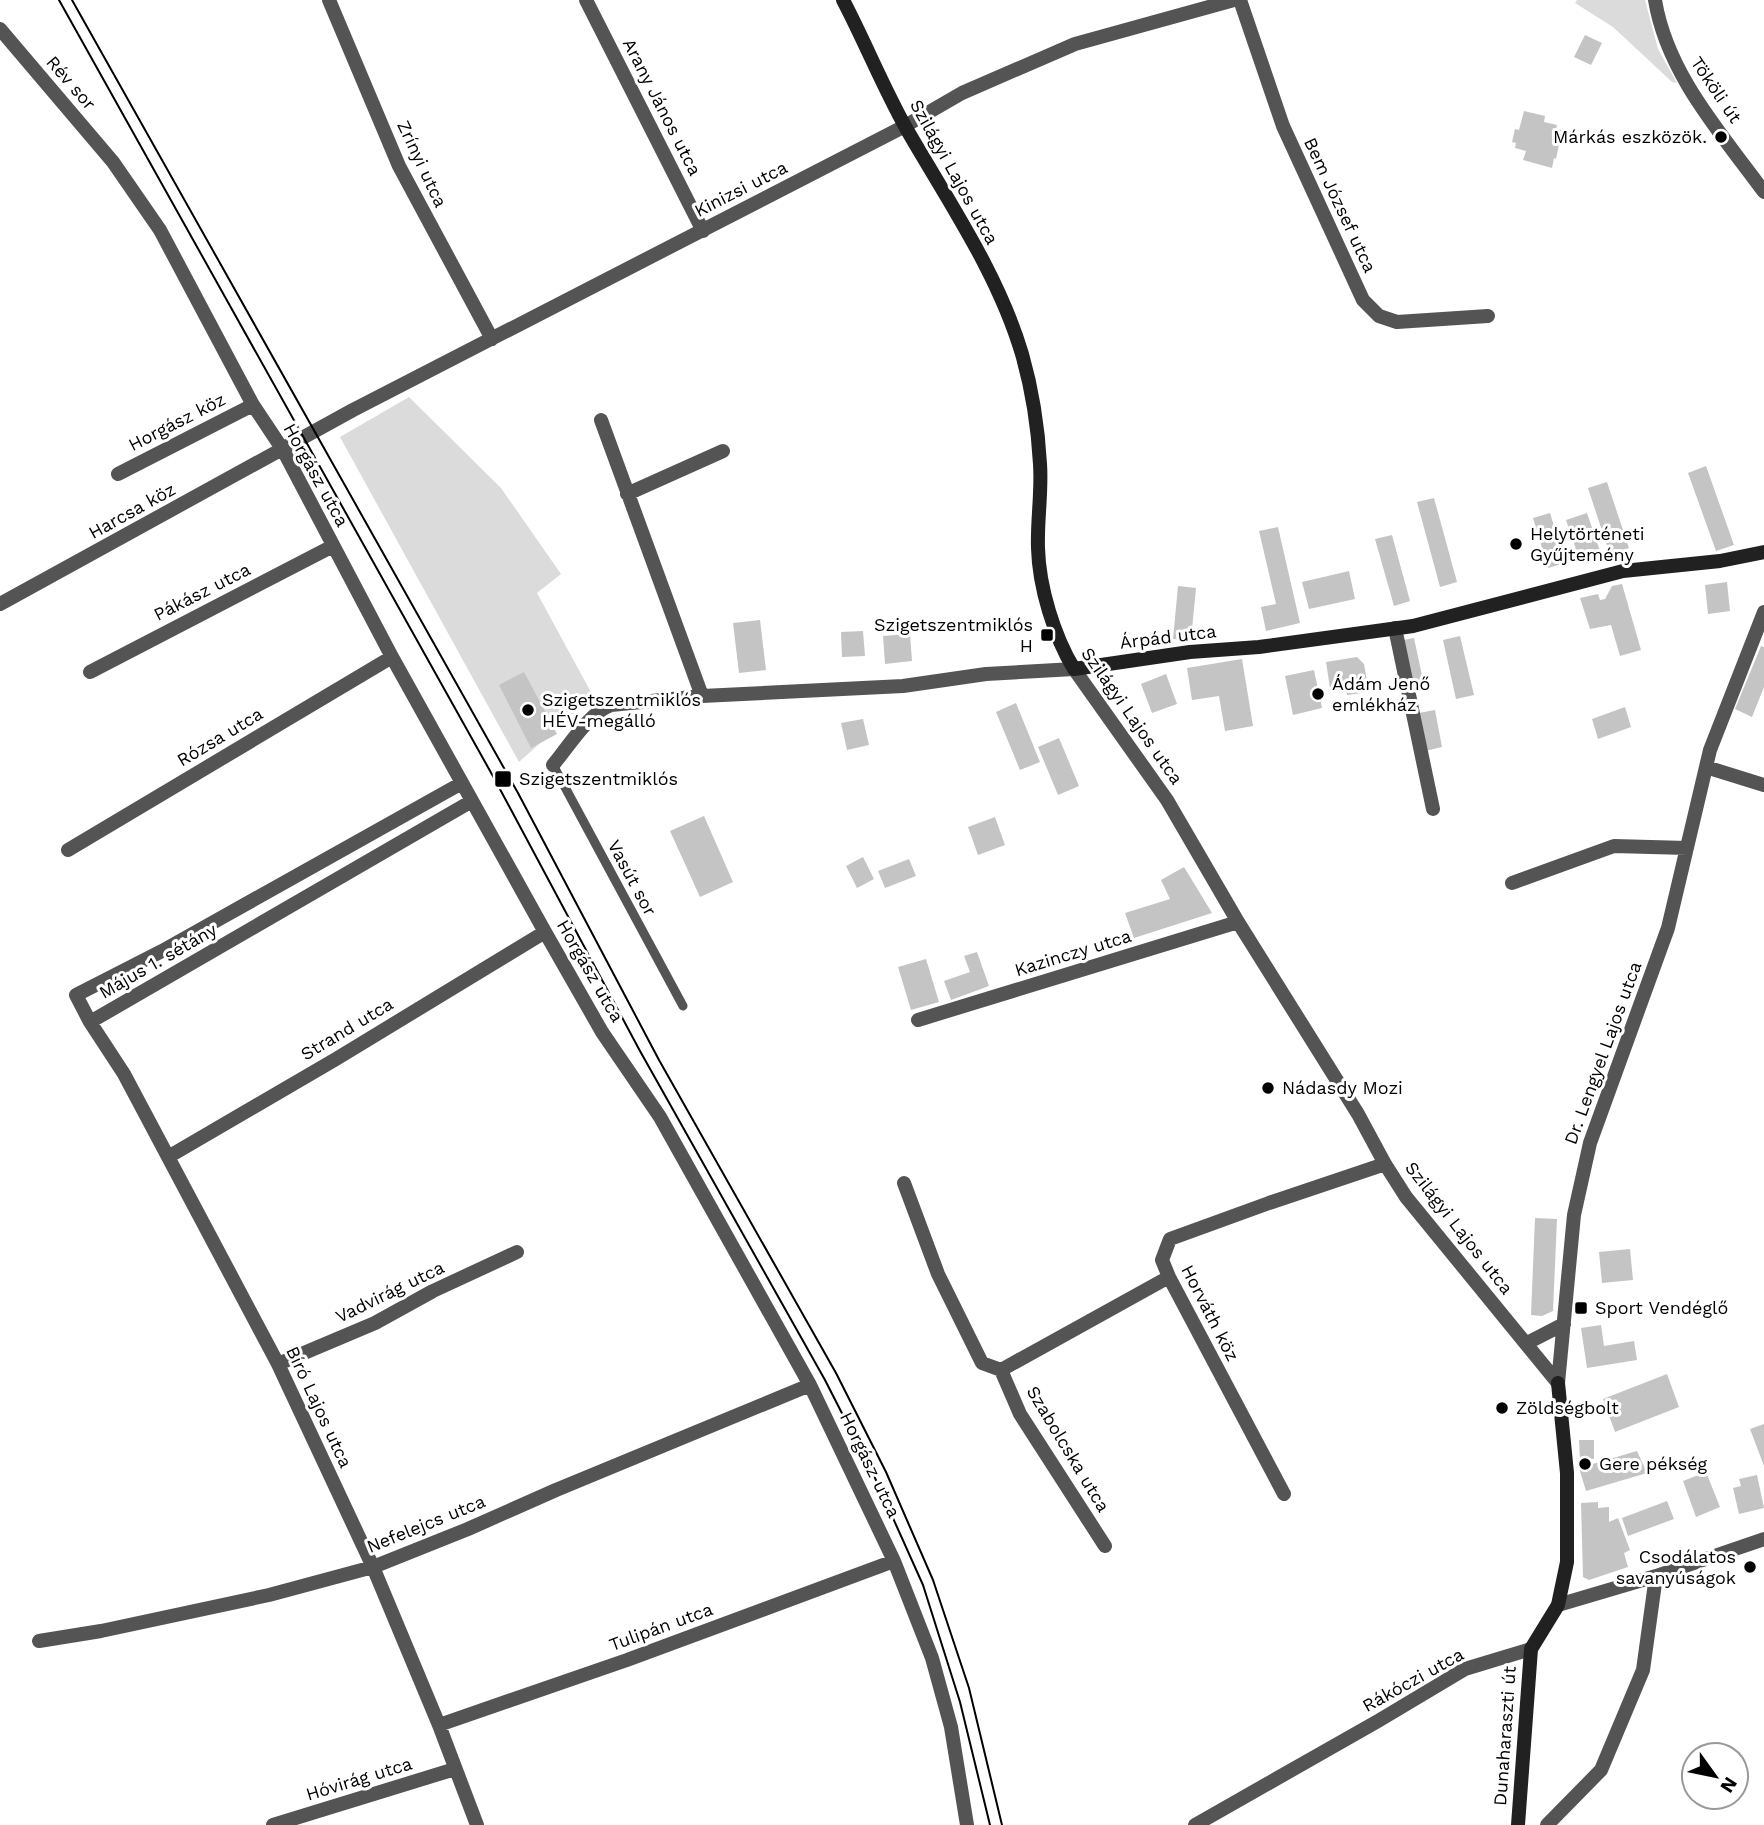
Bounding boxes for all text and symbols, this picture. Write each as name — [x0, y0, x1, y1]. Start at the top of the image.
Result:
street label: Arany János utca — [619, 35, 706, 179]
street label: Rév sor — [42, 51, 100, 114]
street label: Tököli út — [1687, 53, 1746, 127]
street label: Szilágyi Lajos utca — [906, 96, 1003, 248]
street label: Zrínyi utca — [393, 117, 452, 211]
place label: Márkás eszközök. — [1553, 126, 1707, 147]
marker: Márkás eszközök. — [1713, 129, 1729, 145]
street label: Bem József utca — [1300, 134, 1381, 276]
street label: Kinizsi utca — [691, 156, 791, 221]
street label: Horgász köz — [125, 388, 229, 455]
street label: Horgász utca — [279, 420, 353, 530]
street label: Harcsa köz — [85, 478, 179, 543]
place label: Helytörténeti Gyűjtemény — [1530, 523, 1644, 565]
marker: Helytörténeti Gyűjtemény — [1508, 536, 1524, 552]
street label: Pákász utca — [150, 558, 254, 625]
place label: Szigetszentmiklós H — [874, 614, 1033, 656]
street label: Árpád utca — [1118, 620, 1217, 653]
marker: Szigetszentmiklós H — [1039, 627, 1055, 643]
street label: Szilágyi Lajos utca — [1077, 643, 1188, 788]
place label: Ádám Jenő emlékház — [1332, 673, 1430, 715]
marker: Ádám Jenő emlékház — [1310, 686, 1326, 702]
place label: Szigetszentmiklós HÉV-megálló — [542, 689, 701, 731]
marker: Szigetszentmiklós HÉV-megálló — [520, 702, 536, 718]
street label: Rózsa utca — [173, 703, 266, 770]
place label: Szigetszentmiklós — [519, 768, 678, 789]
marker: Szigetszentmiklós — [493, 769, 513, 789]
street label: Vasút sor — [604, 836, 661, 919]
street label: Horgász utca — [553, 916, 628, 1026]
street label: Május 1. sétány — [95, 918, 221, 1003]
street label: Kazinczy utca — [1012, 925, 1134, 980]
street label: Dr. Lengyel Lajos utca — [1560, 959, 1645, 1147]
street label: Strand utca — [297, 993, 397, 1064]
place label: Nádasdy Mozi — [1282, 1077, 1403, 1098]
marker: Nádasdy Mozi — [1260, 1080, 1276, 1096]
street label: Szilágyi Lajos utca — [1401, 1157, 1518, 1298]
street label: Vadvirág utca — [332, 1256, 447, 1327]
street label: Horváth köz — [1177, 1261, 1244, 1364]
place label: Sport Vendéglő — [1595, 1297, 1728, 1318]
marker: Sport Vendéglő — [1573, 1300, 1589, 1316]
street label: Bíró Lajos utca — [282, 1343, 357, 1471]
street label: Szabolcska utca — [1023, 1382, 1114, 1516]
place label: Zöldségbolt — [1516, 1397, 1619, 1418]
marker: Zöldségbolt — [1494, 1400, 1510, 1416]
street label: Horgász utca — [836, 1409, 905, 1521]
place label: Gere pékség — [1599, 1453, 1708, 1474]
marker: Gere pékség — [1577, 1456, 1593, 1472]
street label: Nefelejcs utca — [364, 1490, 488, 1557]
place label: Csodálatos savanyúságok — [1616, 1546, 1736, 1588]
marker: Csodálatos savanyúságok — [1742, 1559, 1758, 1575]
street label: Tulipán utca — [606, 1598, 716, 1655]
street label: Rákóczi utca — [1359, 1643, 1467, 1716]
street label: Dunaharaszti út — [1489, 1665, 1520, 1807]
north arrow — [1680, 1741, 1750, 1811]
street label: Hóvirág utca — [303, 1752, 414, 1805]
text: N — [1715, 1773, 1742, 1797]

